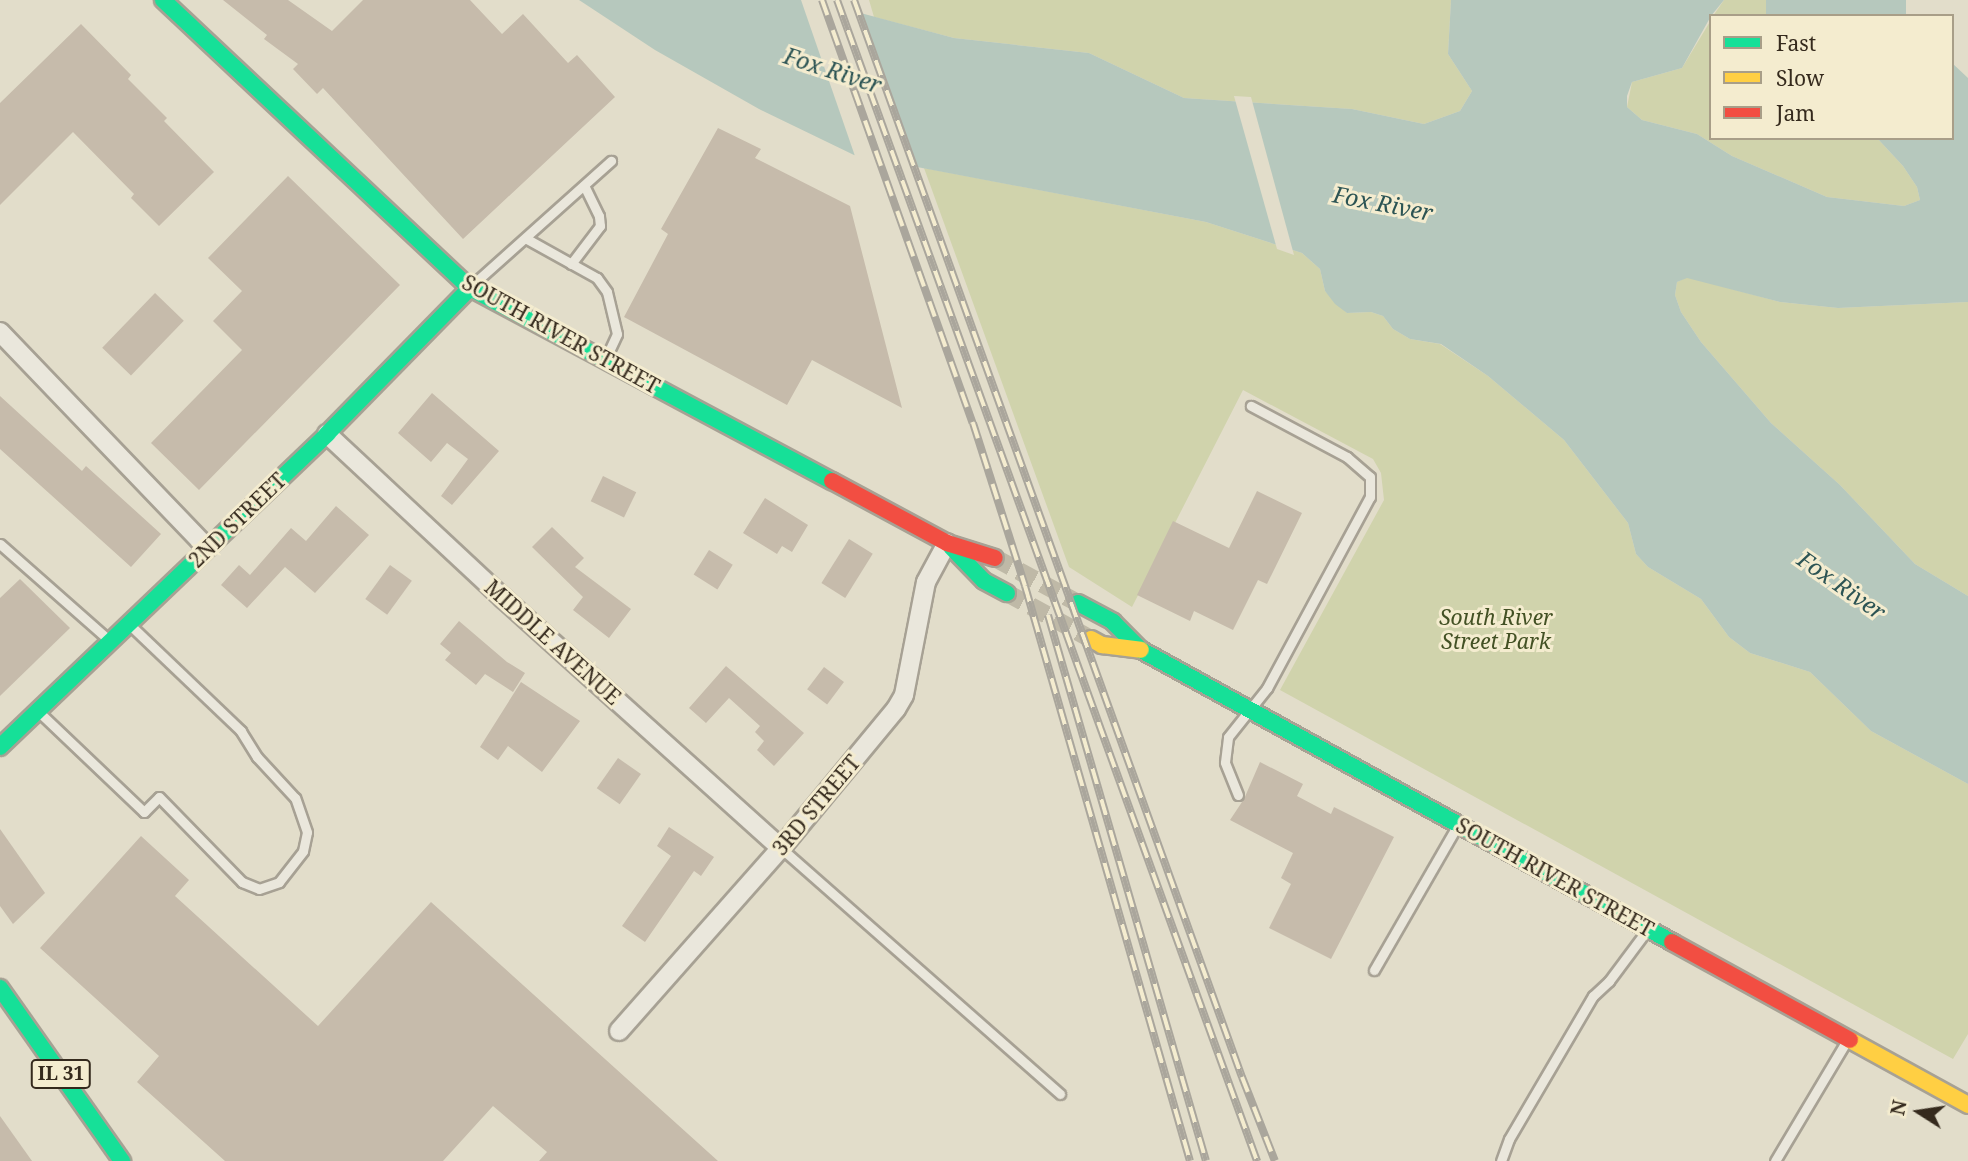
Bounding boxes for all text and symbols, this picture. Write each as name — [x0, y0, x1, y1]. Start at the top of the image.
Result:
legend — [1709, 14, 1954, 140]
text: Fast — [1776, 29, 1816, 57]
water label: Fox River — [781, 41, 885, 99]
text: Slow — [1776, 64, 1824, 92]
text: Jam — [1776, 99, 1815, 127]
water label: Fox River — [1331, 180, 1435, 226]
street label: SOUTH RIVER STREET — [458, 269, 664, 399]
street label: 2ND STREET — [183, 467, 291, 573]
water label: Fox River — [1793, 545, 1891, 625]
street label: MIDDLE AVENUE — [480, 574, 626, 710]
park label: South River Street Park — [1439, 604, 1553, 654]
street label: 3RD STREET — [767, 750, 865, 860]
street label: SOUTH RIVER STREET — [1452, 812, 1658, 942]
road number: IL 31 — [29, 1058, 92, 1090]
north arrow — [1884, 1077, 1954, 1147]
text: N — [1884, 1098, 1913, 1118]

